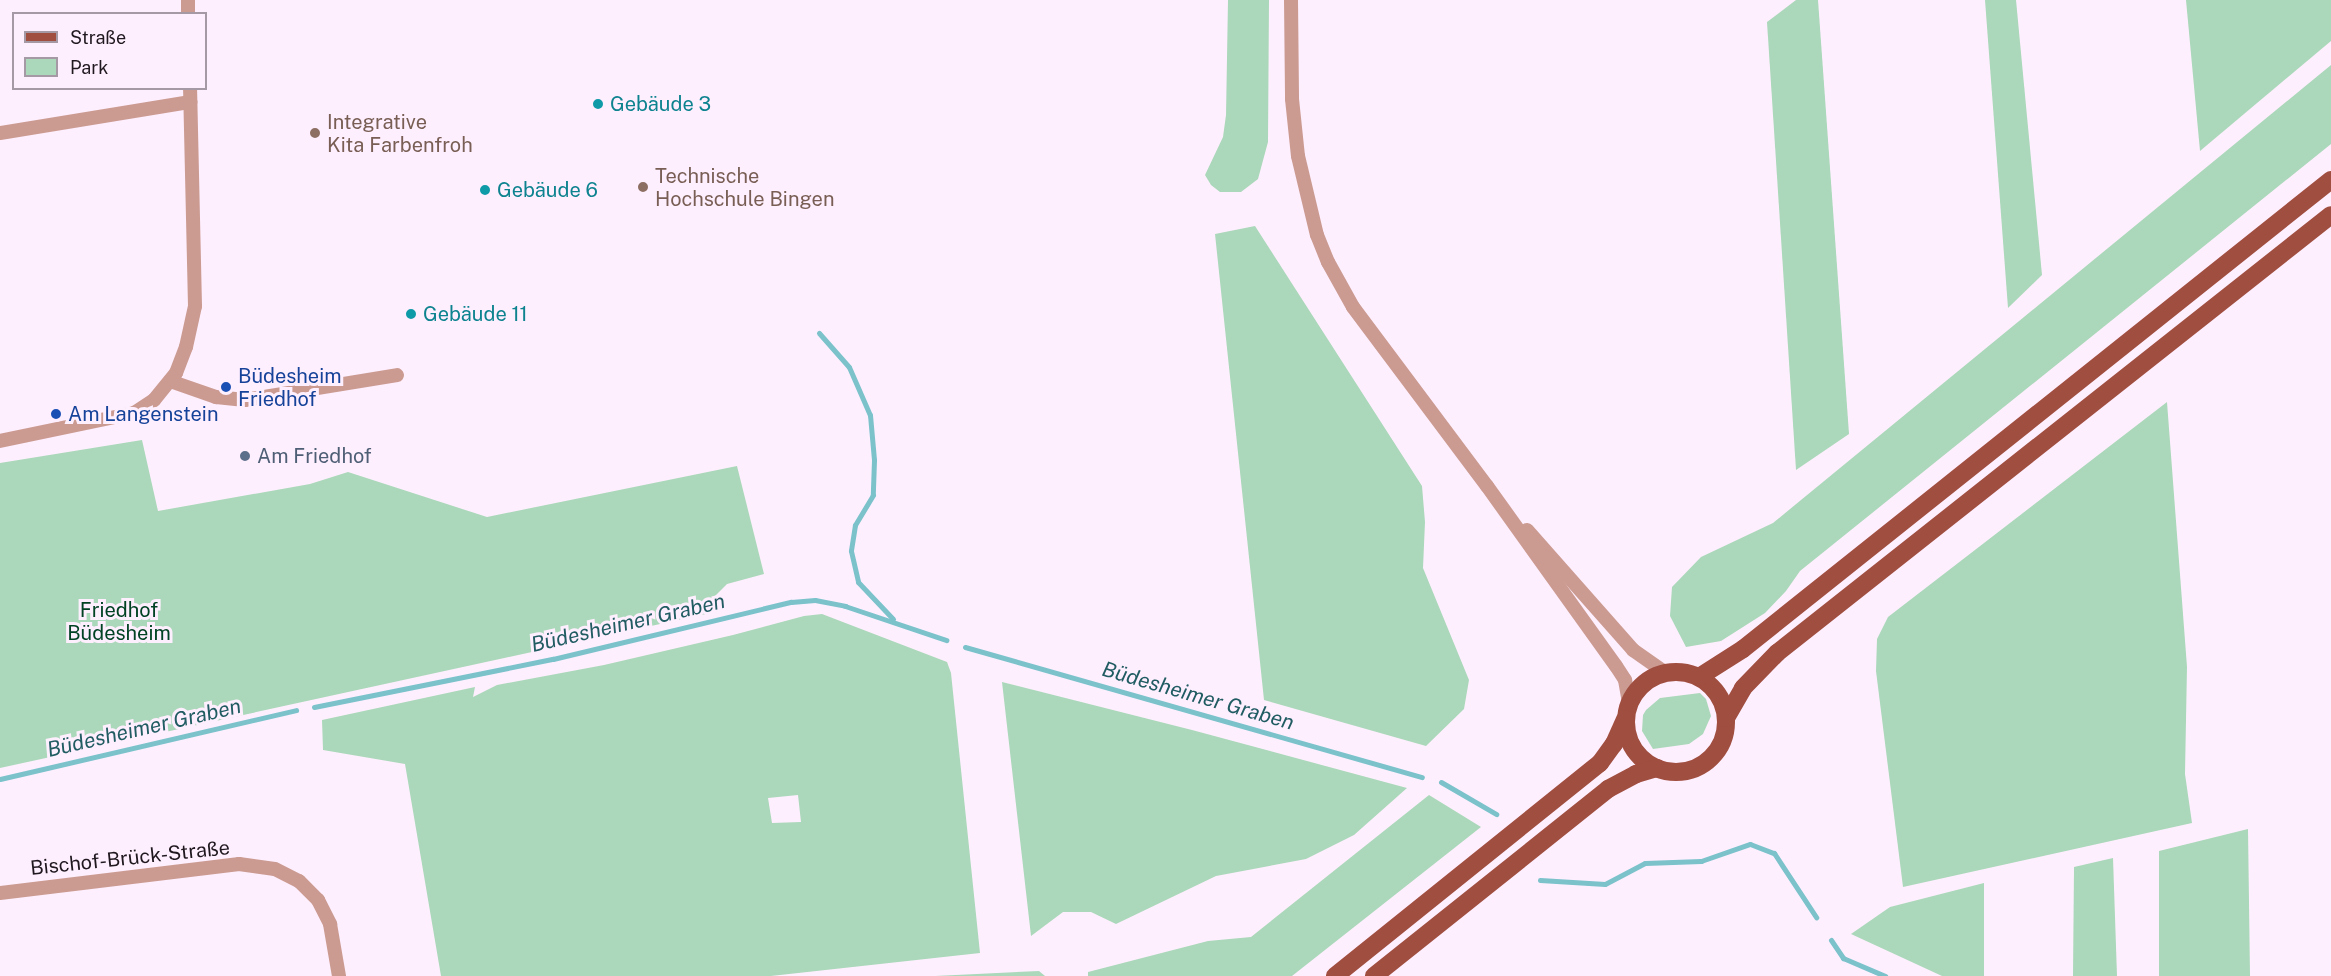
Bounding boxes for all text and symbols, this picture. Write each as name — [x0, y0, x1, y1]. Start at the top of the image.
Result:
legend — [12, 12, 207, 90]
text: Straße — [70, 27, 126, 48]
text: Park — [70, 57, 108, 78]
place label: Gebäude 3 — [610, 92, 711, 116]
marker: Gebäude 3 — [591, 97, 605, 111]
place label: Integrative Kita Farbenfroh — [327, 110, 473, 157]
marker: Integrative Kita Farbenfroh — [308, 126, 322, 140]
place label: Technische Hochschule Bingen — [655, 164, 835, 211]
place label: Gebäude 6 — [497, 178, 598, 202]
marker: Technische Hochschule Bingen — [636, 180, 650, 194]
marker: Gebäude 6 — [478, 183, 492, 197]
place label: Gebäude 11 — [423, 302, 528, 326]
marker: Gebäude 11 — [404, 307, 418, 321]
place label: Büdesheim Friedhof — [238, 364, 342, 411]
marker: Büdesheim Friedhof — [219, 380, 233, 394]
place label: Am Langenstein — [68, 402, 218, 426]
marker: Am Langenstein — [49, 407, 63, 421]
place label: Am Friedhof — [257, 444, 372, 468]
marker: Am Friedhof — [238, 449, 252, 463]
water label: Büdesheimer Graben — [529, 588, 727, 658]
park label: Friedhof Büdesheim — [67, 598, 171, 645]
water label: Büdesheimer Graben — [1099, 657, 1297, 735]
water label: Büdesheimer Graben — [45, 693, 243, 763]
street label: Bischof-Brück-Straße — [29, 836, 231, 880]

